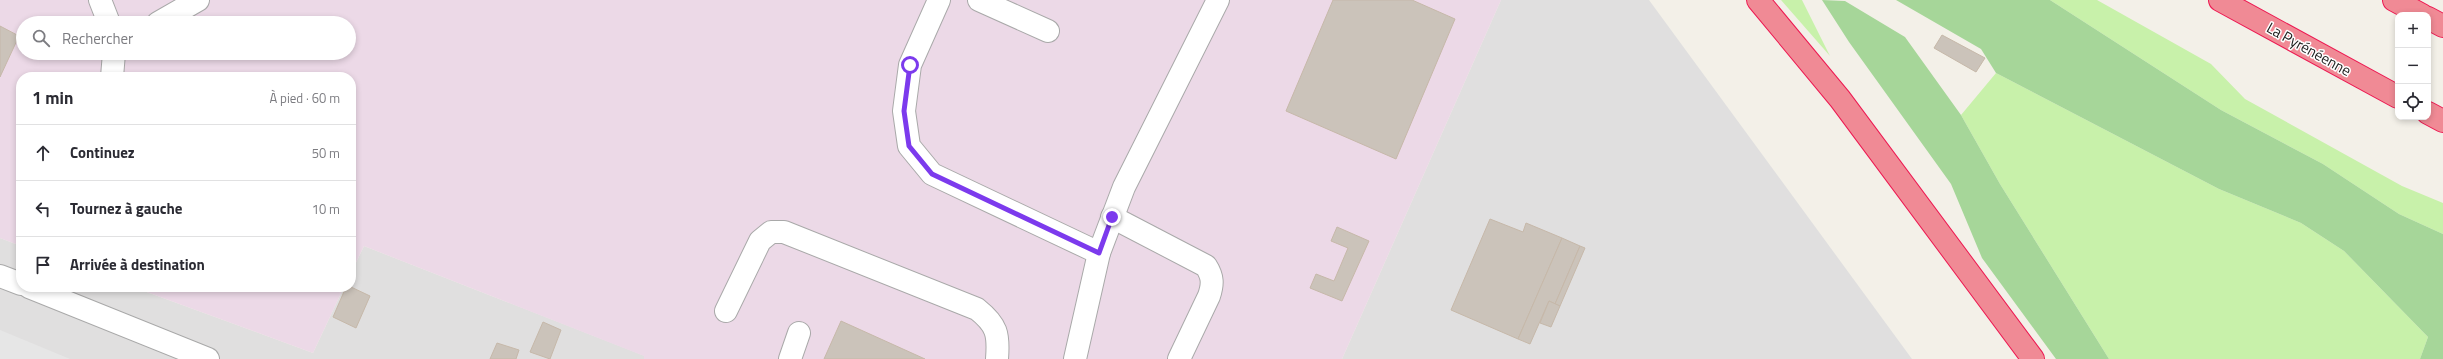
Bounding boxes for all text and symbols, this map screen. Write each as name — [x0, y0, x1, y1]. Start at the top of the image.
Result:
map controls — [2395, 12, 2431, 120]
button: + — [2395, 12, 2431, 48]
search box — [16, 16, 356, 60]
street label: La Pyrénéenne — [2262, 16, 2356, 82]
icon: search — [30, 27, 52, 49]
text: Rechercher — [62, 27, 133, 50]
button: − — [2395, 48, 2431, 84]
route start — [901, 56, 919, 74]
button: locate — [2395, 84, 2431, 120]
text: 1 min — [32, 85, 73, 111]
text: À pied · 60 m — [269, 88, 340, 108]
text: Continuez — [70, 141, 135, 164]
icon: ahead — [32, 142, 54, 164]
text: 50 m — [312, 143, 340, 163]
text: Tournez à gauche — [70, 197, 182, 220]
icon: left — [32, 198, 54, 220]
text: 10 m — [312, 199, 340, 219]
route end — [1103, 208, 1121, 226]
text: Arrivée à destination — [70, 253, 205, 276]
icon: arrive — [32, 254, 54, 276]

